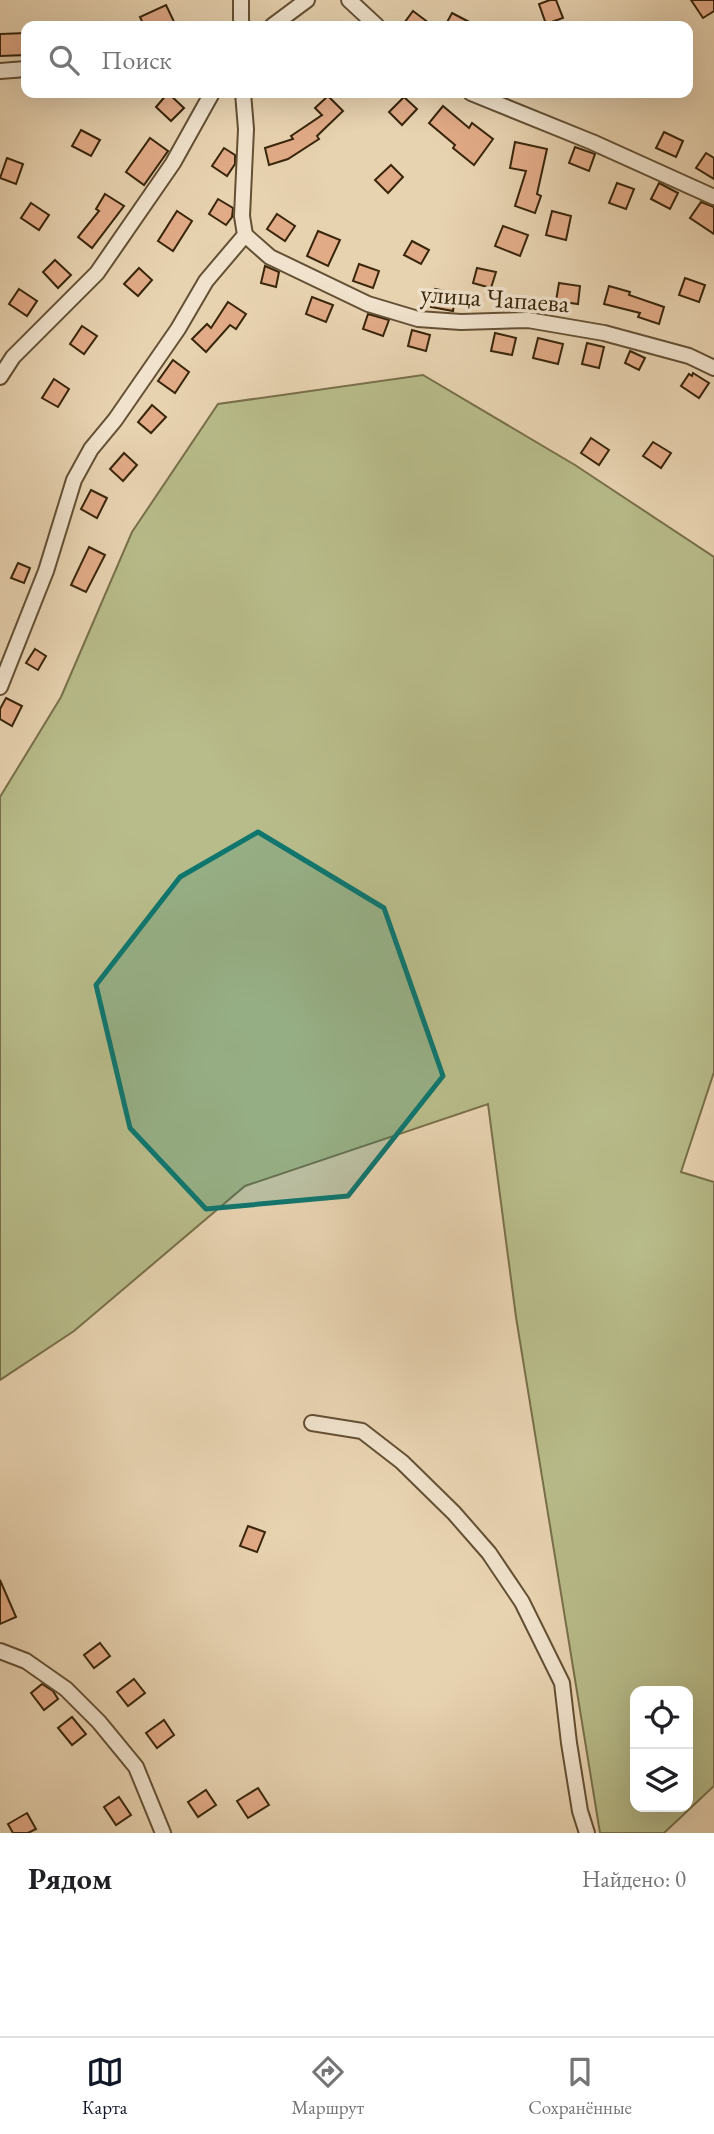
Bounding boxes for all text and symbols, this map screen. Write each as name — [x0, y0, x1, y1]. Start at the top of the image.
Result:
search box — [21, 21, 693, 98]
icon: search — [45, 41, 83, 79]
text: Поиск — [101, 43, 172, 77]
street label: улица Чапаева — [420, 276, 571, 320]
map controls — [630, 1686, 693, 1812]
button: locate — [630, 1686, 693, 1749]
button: layers — [630, 1749, 693, 1812]
text: Рядом — [28, 1859, 112, 1898]
text: Найдено: 0 — [582, 1864, 686, 1894]
tab: Карта — [82, 2053, 127, 2120]
tab: Маршрут — [291, 2053, 364, 2120]
tab: Сохранённые — [528, 2053, 632, 2120]

